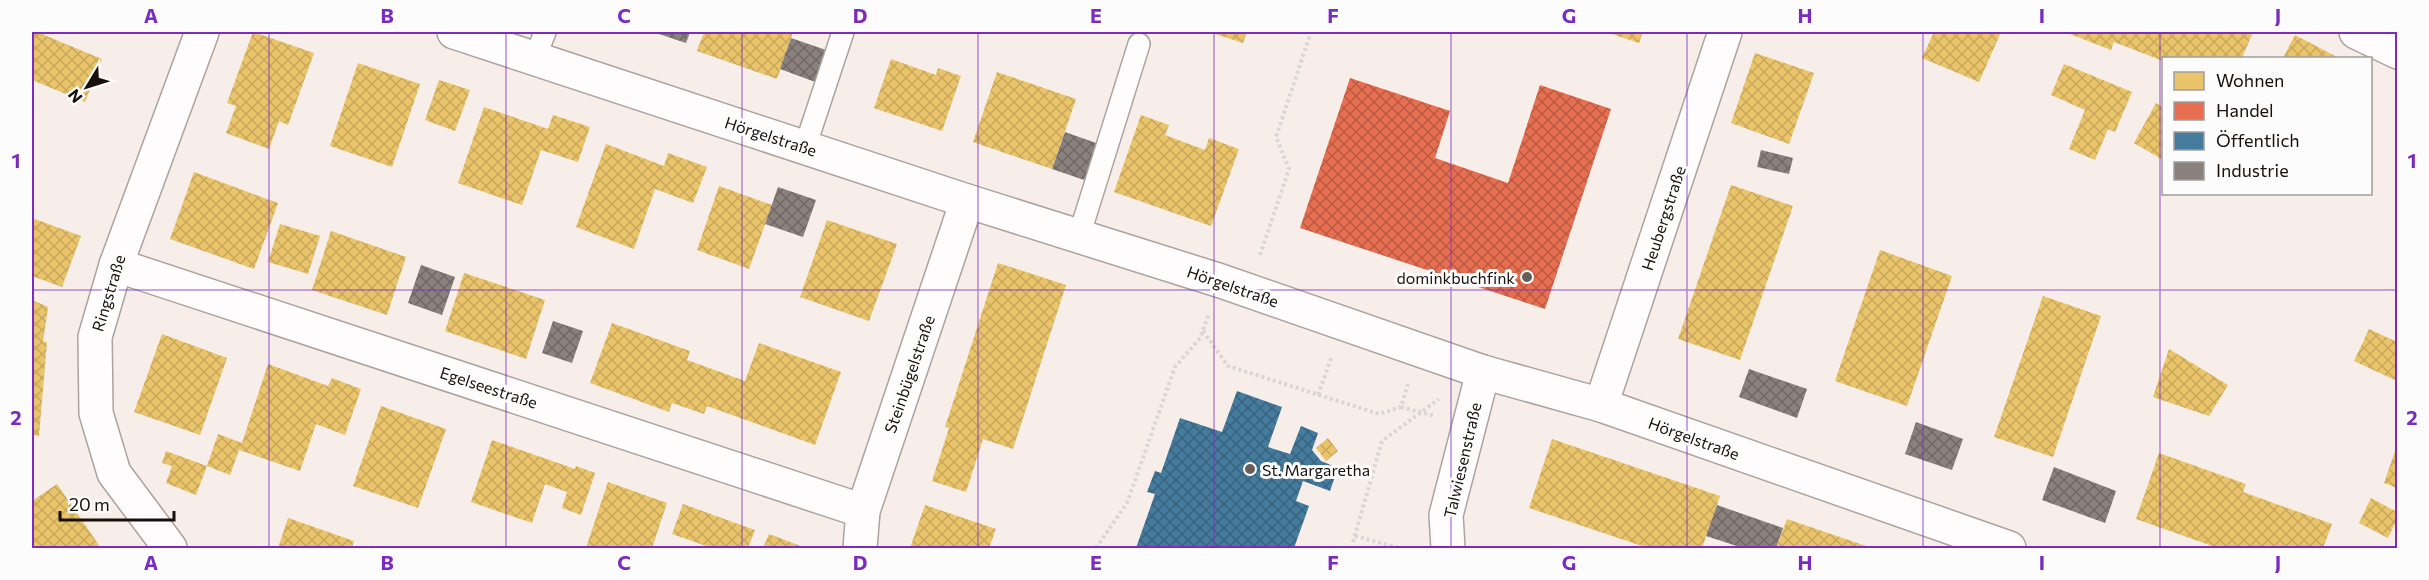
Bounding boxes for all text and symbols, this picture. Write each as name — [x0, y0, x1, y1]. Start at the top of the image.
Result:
text: A — [144, 3, 158, 27]
text: B — [380, 3, 394, 27]
text: C — [617, 3, 631, 27]
text: D — [853, 3, 867, 27]
text: E — [1090, 3, 1102, 27]
text: F — [1327, 3, 1339, 27]
text: G — [1562, 3, 1576, 27]
text: H — [1798, 3, 1813, 27]
text: I — [2039, 3, 2045, 27]
text: J — [2275, 3, 2281, 27]
north arrow — [57, 57, 117, 117]
legend — [2162, 57, 2372, 195]
text: Wohnen — [2216, 69, 2284, 91]
text: N — [64, 86, 86, 107]
text: Handel — [2216, 99, 2274, 121]
street label: Hörgelstraße — [723, 112, 819, 160]
text: Öffentlich — [2216, 129, 2300, 151]
text: 1 — [11, 148, 21, 172]
text: 1 — [2407, 148, 2417, 172]
text: Industrie — [2216, 159, 2289, 181]
street label: Heubergstraße — [1637, 163, 1689, 273]
street label: Ringstraße — [87, 252, 129, 334]
street label: Hörgelstraße — [1185, 261, 1281, 311]
place label: dominkbuchfink — [1397, 268, 1515, 287]
marker: dominkbuchfink — [1520, 270, 1534, 284]
street label: Steinbügelstraße — [880, 313, 938, 435]
street label: Egelseestraße — [438, 362, 540, 412]
street label: Talwiesenstraße — [1439, 400, 1485, 520]
text: 2 — [10, 405, 22, 429]
text: 2 — [2406, 405, 2418, 429]
street label: Hörgelstraße — [1646, 413, 1742, 463]
place label: St. Margaretha — [1262, 460, 1370, 479]
marker: St. Margaretha — [1243, 462, 1257, 476]
scale bar — [60, 484, 174, 522]
text: 20 m — [69, 493, 110, 515]
text: A — [144, 550, 158, 574]
text: B — [380, 550, 394, 574]
text: C — [617, 550, 631, 574]
text: D — [853, 550, 867, 574]
text: E — [1090, 550, 1102, 574]
text: F — [1327, 550, 1339, 574]
text: G — [1562, 550, 1576, 574]
text: H — [1798, 550, 1813, 574]
text: I — [2039, 550, 2045, 574]
text: J — [2275, 550, 2281, 574]

